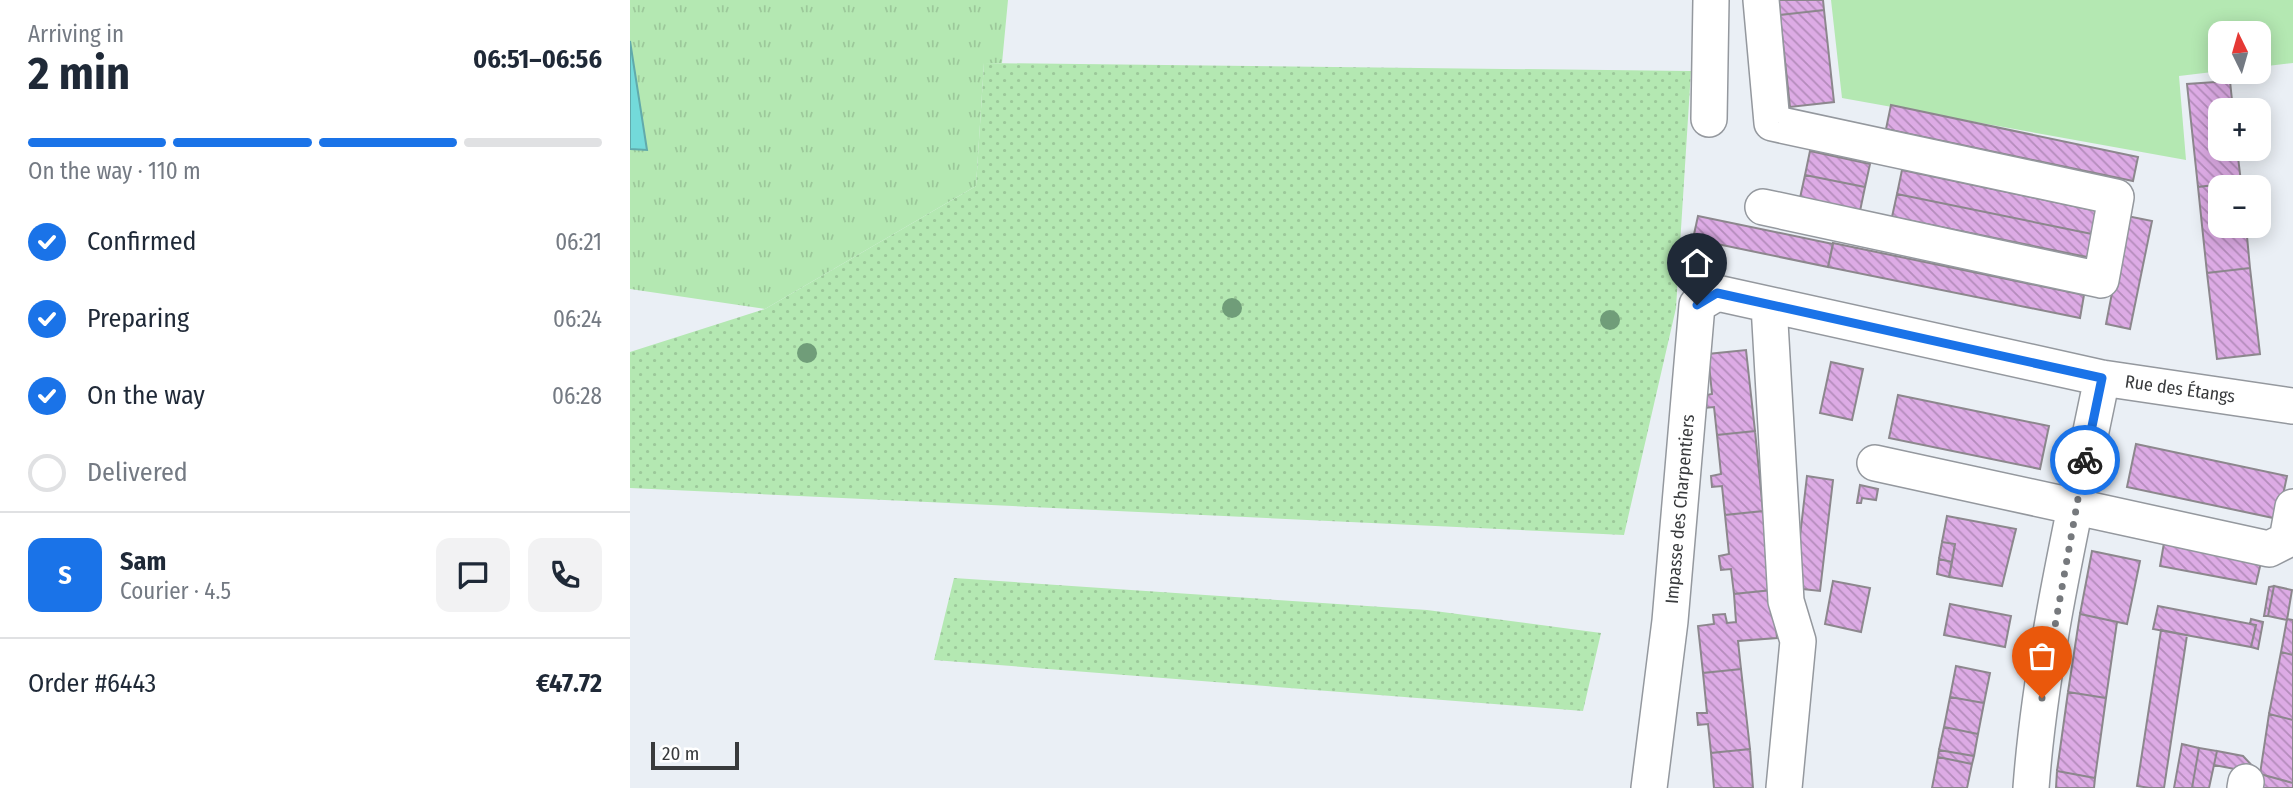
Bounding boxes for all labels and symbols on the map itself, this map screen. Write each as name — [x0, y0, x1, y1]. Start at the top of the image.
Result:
north arrow — [2208, 21, 2272, 84]
pin — [1667, 233, 1727, 305]
street label: Rue des Étangs — [2123, 369, 2237, 408]
street label: Impasse des Charpentiers — [1661, 413, 1699, 605]
courier — [2050, 425, 2120, 495]
pin — [2012, 626, 2072, 698]
scale bar — [651, 739, 738, 771]

